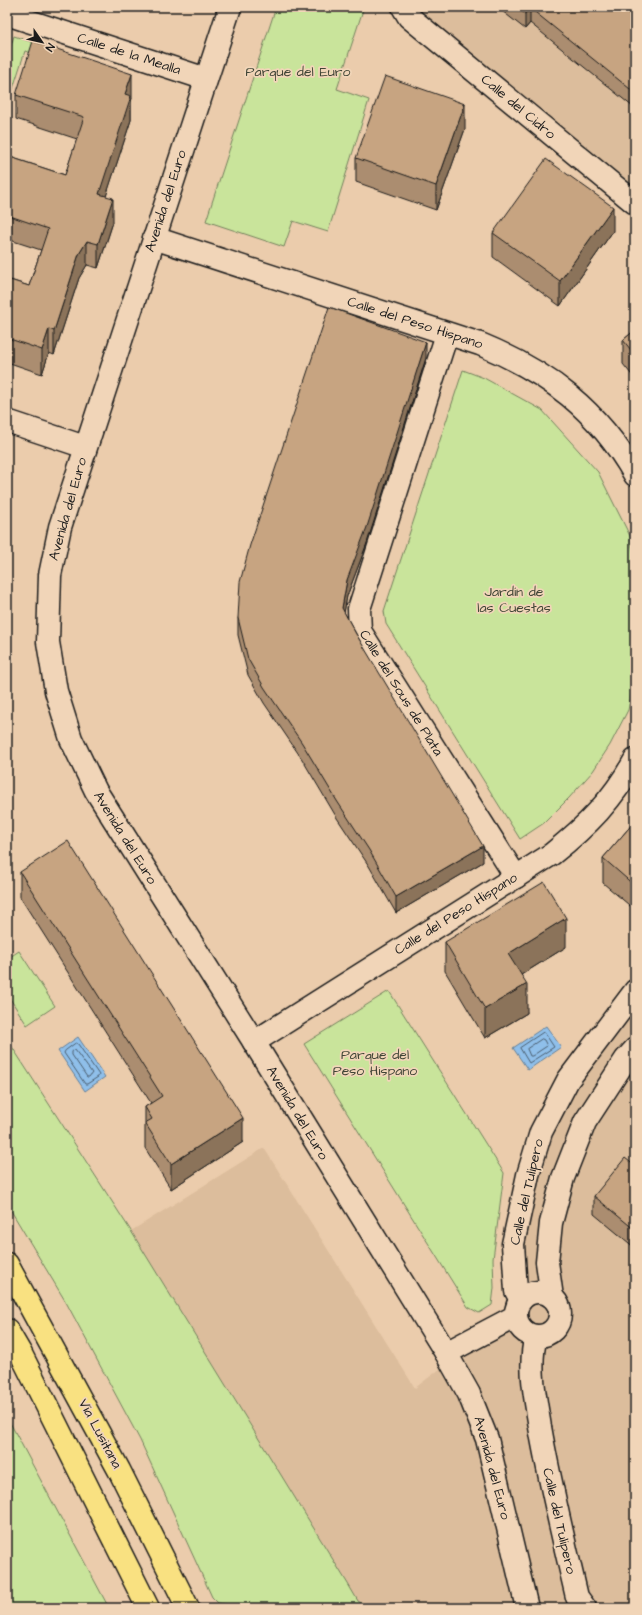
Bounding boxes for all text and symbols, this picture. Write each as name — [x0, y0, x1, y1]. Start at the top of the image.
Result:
north arrow — [22, 22, 62, 62]
street label: Calle de la Mealla — [75, 28, 183, 80]
text: N — [42, 40, 58, 54]
park label: Parque del Euro — [246, 62, 351, 82]
street label: Calle del Cidro — [476, 70, 560, 144]
street label: Avenida del Euro — [140, 147, 192, 255]
street label: Calle del Peso Hispano — [345, 292, 486, 354]
street label: Avenida del Euro — [44, 455, 92, 563]
park label: Jardín de las Cuestas — [477, 582, 551, 618]
street label: Calle del Sous de Plata — [354, 626, 448, 760]
street label: Avenida del Euro — [88, 788, 162, 889]
street label: Calle del Peso Hispano — [391, 868, 521, 960]
park label: Parque del Peso Hispano — [333, 1045, 417, 1081]
street label: Avenida del Euro — [261, 1062, 333, 1164]
street label: Calle del Tulipero — [505, 1137, 549, 1247]
street label: Vía Lusitana — [73, 1396, 127, 1472]
street label: Avenida del Euro — [469, 1414, 515, 1522]
street label: Calle del Tulipero — [537, 1466, 581, 1576]

